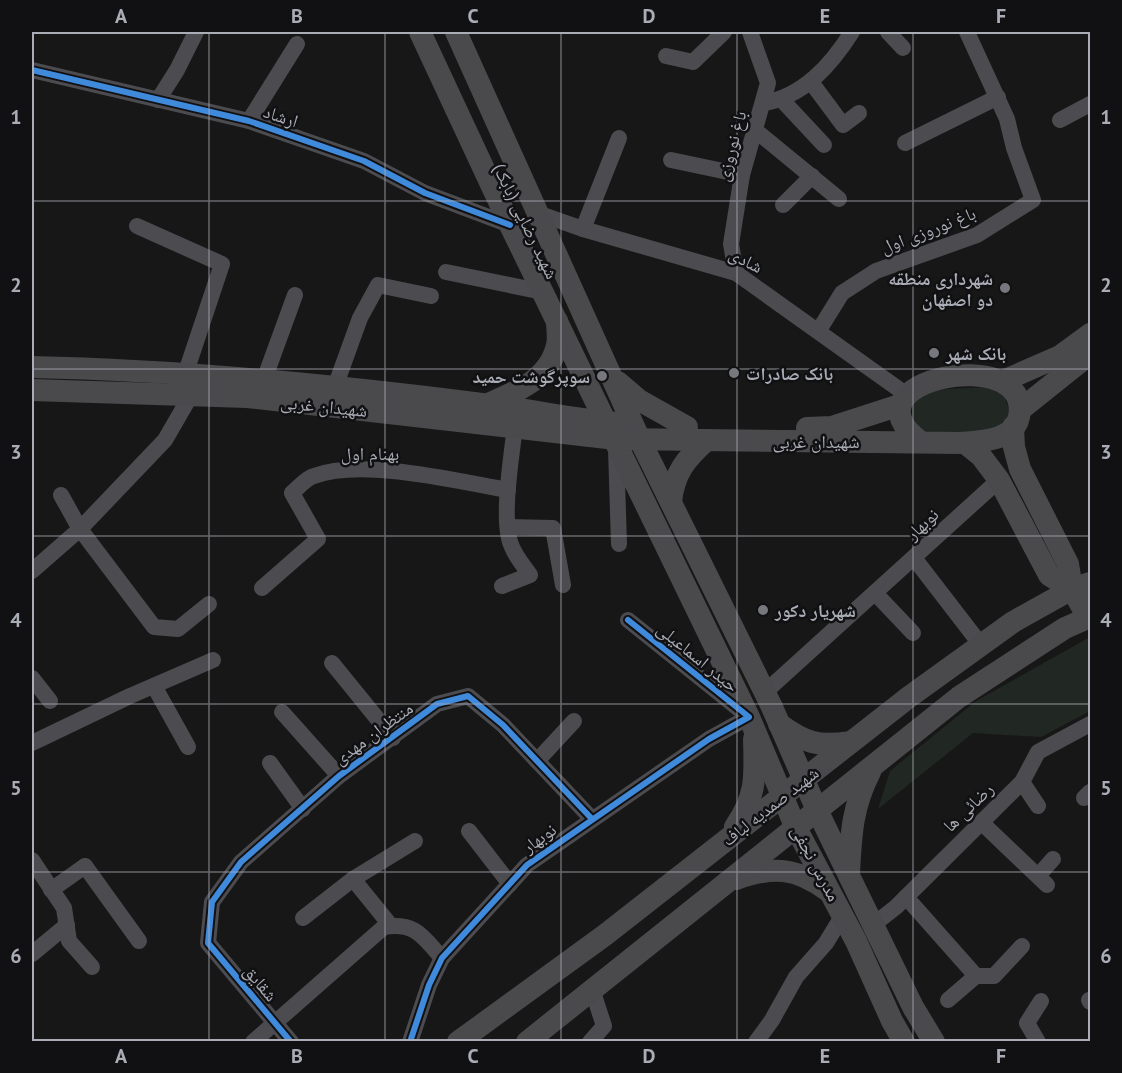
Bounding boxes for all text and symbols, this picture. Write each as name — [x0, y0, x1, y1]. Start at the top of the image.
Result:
text: A — [115, 3, 128, 29]
text: B — [291, 3, 303, 29]
text: C — [467, 3, 479, 29]
text: D — [643, 3, 656, 29]
text: E — [820, 3, 830, 29]
text: F — [996, 3, 1006, 29]
street label: ارشاد — [261, 100, 301, 132]
text: 1 — [10, 104, 22, 130]
text: 1 — [1100, 104, 1112, 130]
street label: باغ نوروزی — [711, 108, 751, 184]
street label: شهید رضایی (بابک) — [488, 159, 564, 283]
street label: باغ نوروزی اول — [877, 201, 979, 259]
street label: شادی — [725, 242, 767, 278]
place label: شهرداری منطقه دو اصفهان — [888, 267, 993, 311]
text: 2 — [10, 272, 22, 298]
text: 2 — [1100, 272, 1112, 298]
marker: شهرداری منطقه دو اصفهان — [998, 281, 1012, 295]
place label: بانک شهر — [945, 342, 1006, 365]
marker: بانک شهر — [927, 346, 941, 360]
place label: بانک صادرات — [746, 362, 833, 385]
place label: سوپرگوشت حمید — [472, 365, 590, 388]
marker: بانک صادرات — [727, 366, 741, 380]
marker: سوپرگوشت حمید — [595, 369, 609, 383]
street label: شهیدان غربی — [280, 390, 368, 422]
street label: شهیدان غربی — [772, 430, 860, 453]
text: 3 — [10, 439, 22, 465]
text: 3 — [1100, 439, 1112, 465]
street label: بهنام اول — [341, 442, 399, 466]
street label: نوبهار — [900, 503, 943, 546]
place label: شهریار دکور — [774, 599, 856, 622]
marker: شهریار دکور — [756, 603, 770, 617]
text: 4 — [10, 607, 22, 633]
text: 4 — [1100, 607, 1112, 633]
street label: حیدر اسماعیلی — [652, 617, 744, 697]
street label: منتظران مهدی — [329, 696, 417, 770]
street label: شهید صمدیه لباف — [717, 761, 823, 851]
text: 5 — [10, 775, 22, 801]
text: 5 — [1100, 775, 1112, 801]
street label: رضائی ها — [938, 777, 998, 837]
street label: نوبهار — [517, 818, 561, 859]
street label: مدرس نجفی — [786, 821, 846, 905]
text: 6 — [10, 943, 22, 969]
text: 6 — [1100, 943, 1112, 969]
street label: شقایق — [239, 960, 283, 1006]
text: A — [115, 1043, 128, 1069]
text: B — [291, 1043, 303, 1069]
text: C — [467, 1043, 479, 1069]
text: D — [643, 1043, 656, 1069]
text: E — [820, 1043, 830, 1069]
text: F — [996, 1043, 1006, 1069]

